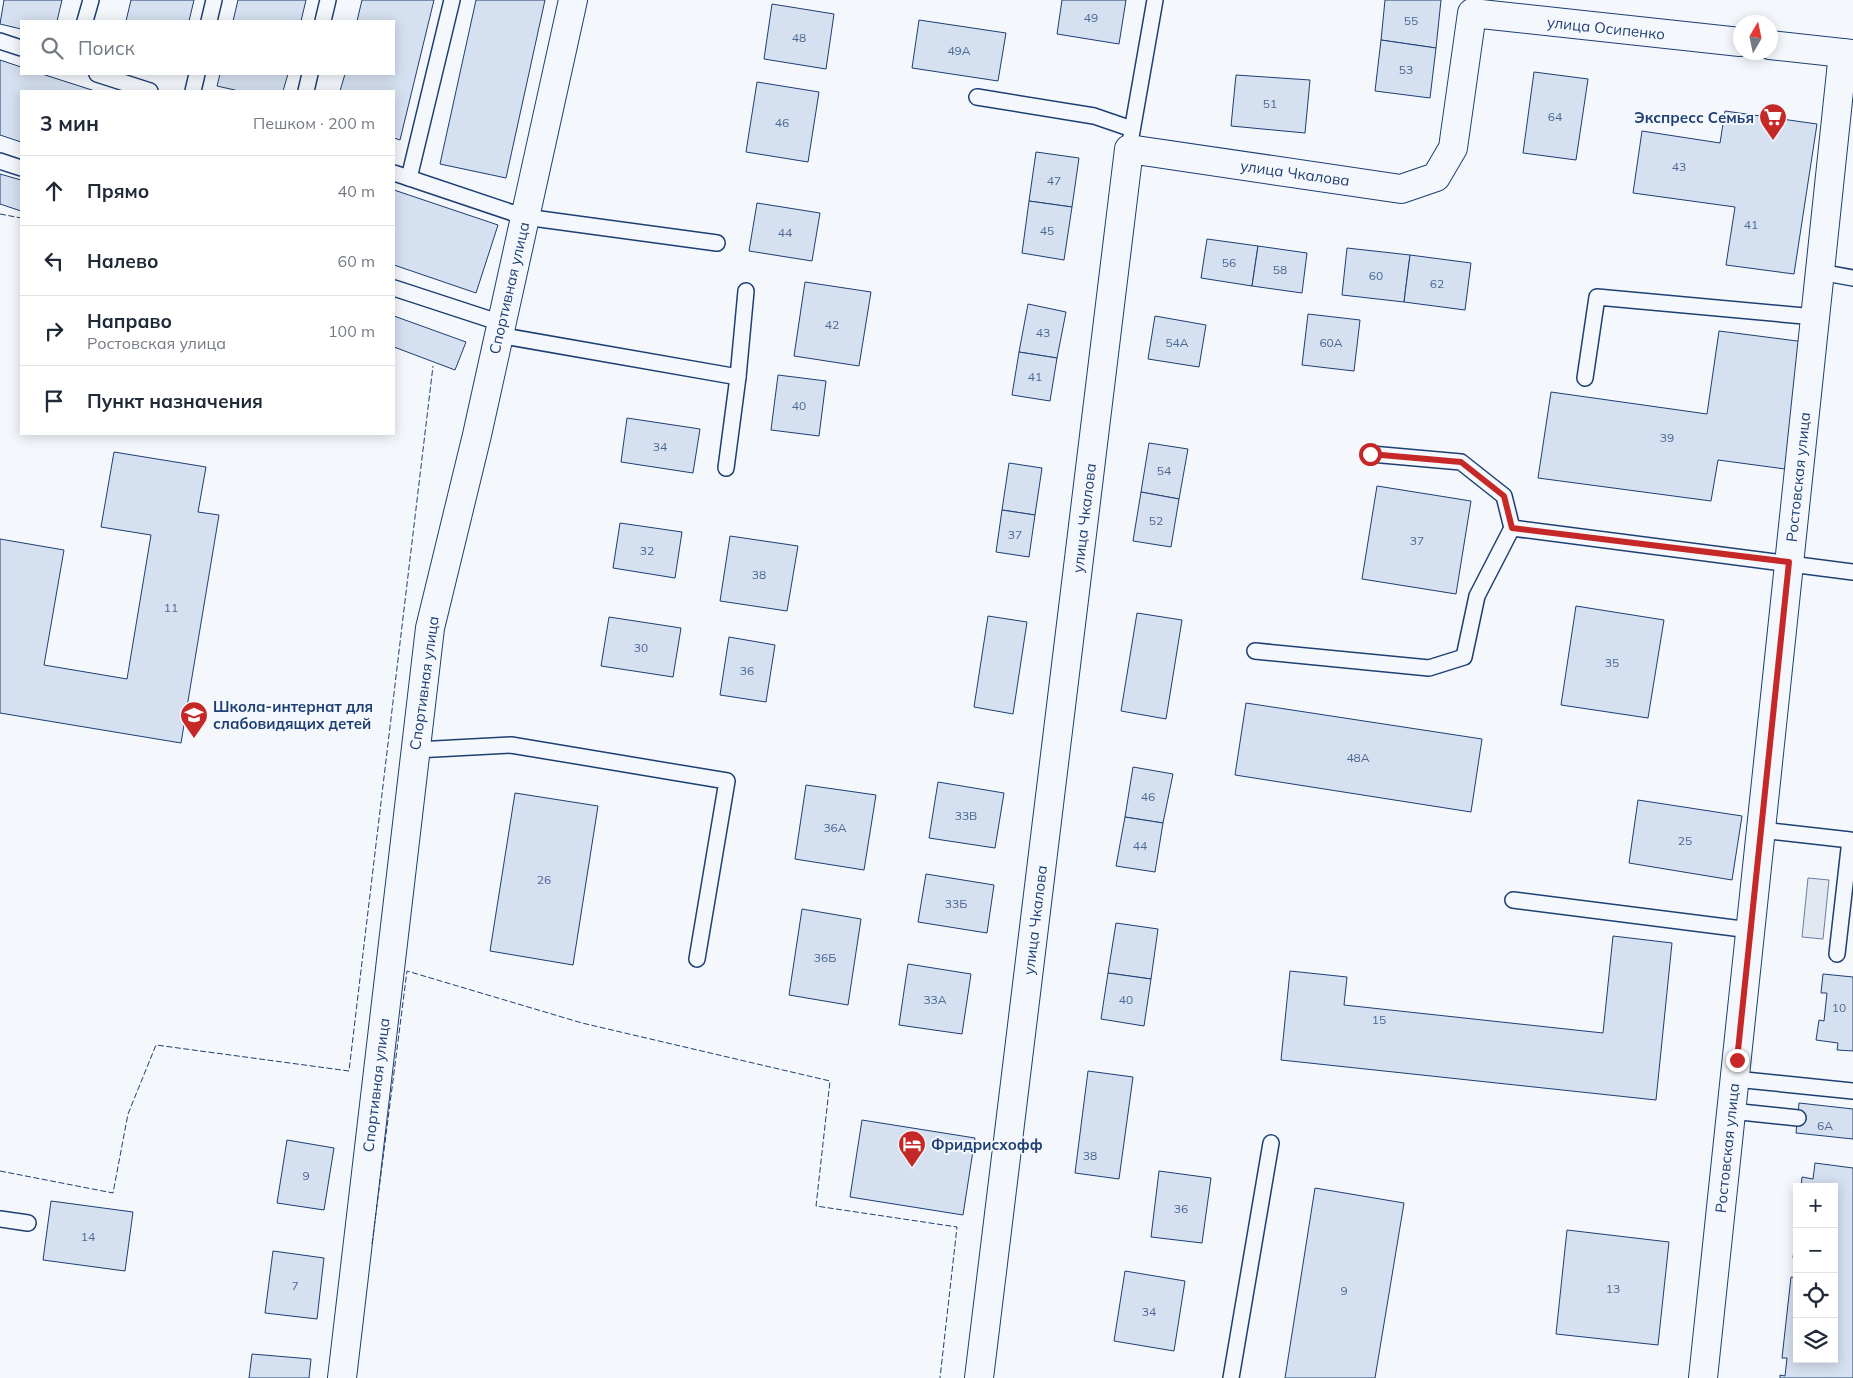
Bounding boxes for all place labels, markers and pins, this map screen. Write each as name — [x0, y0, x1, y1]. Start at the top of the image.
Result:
supermarket icon: Экспресс Семья — [1758, 102, 1788, 141]
place label: Экспресс Семья — [1634, 108, 1754, 127]
place label: Школа-интернат для слабовидящих детей — [213, 697, 373, 733]
school or university icon: Школа-интернат для слабовидящих детей — [179, 700, 209, 739]
hotel icon: Фридрисхофф — [897, 1129, 927, 1168]
place label: Фридрисхофф — [931, 1135, 1043, 1154]

